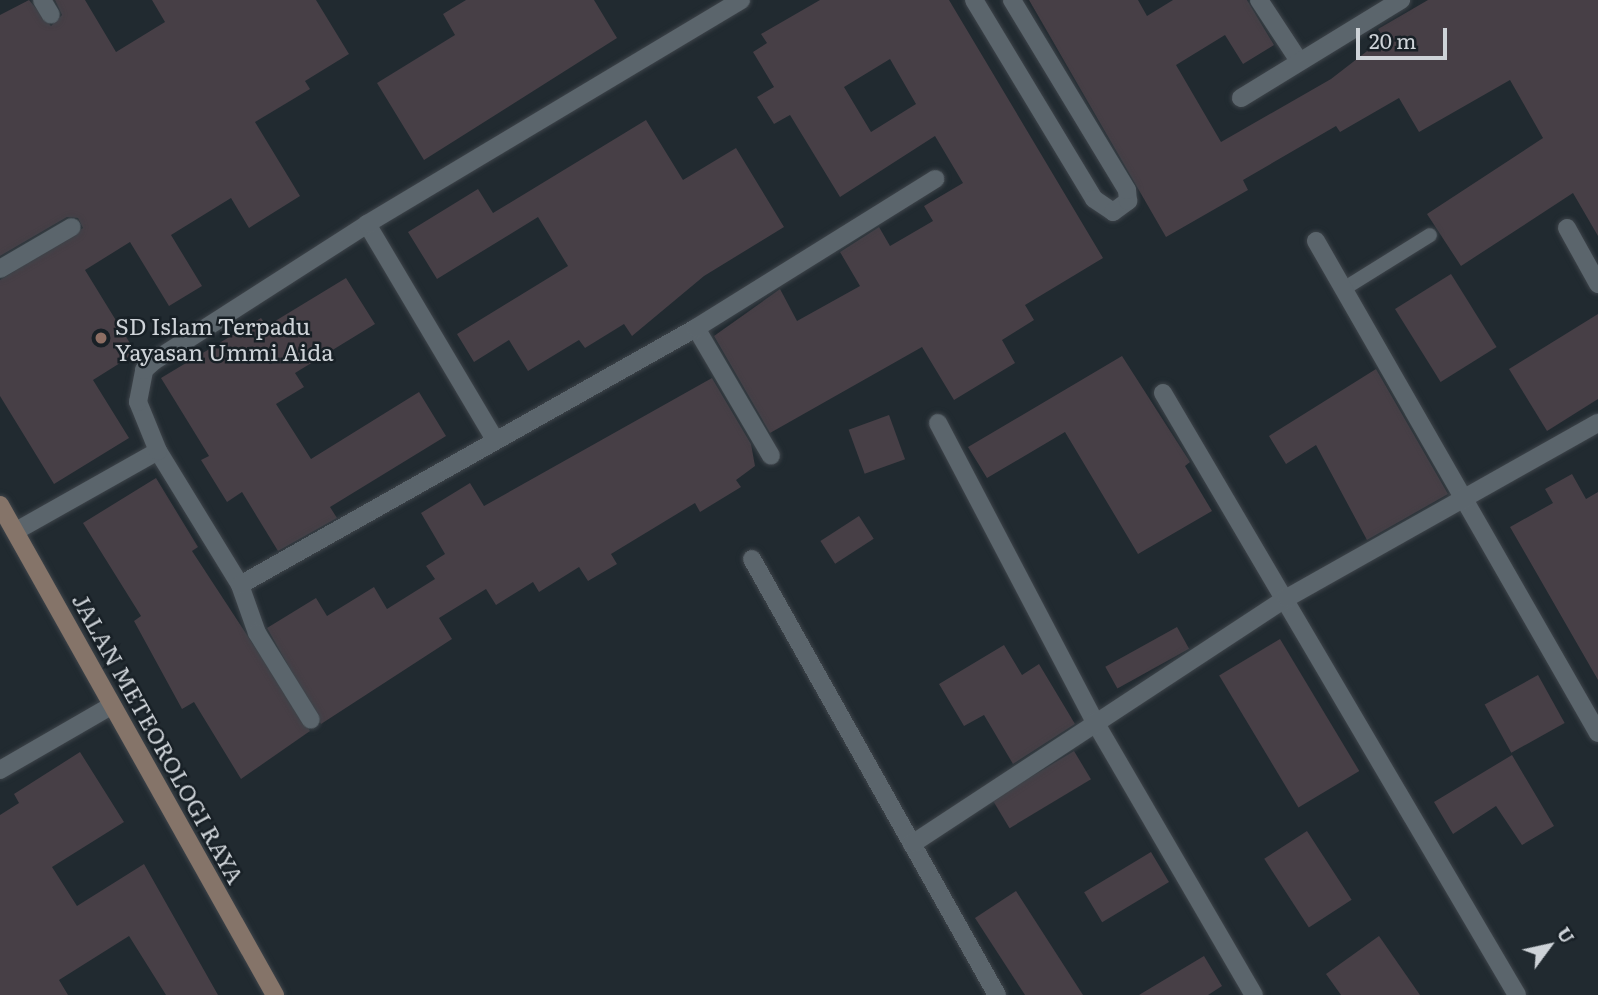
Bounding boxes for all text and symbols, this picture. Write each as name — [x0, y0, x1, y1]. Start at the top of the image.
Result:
scale bar — [1360, 14, 1451, 58]
text: 20 m — [1369, 24, 1416, 55]
place label: SD Islam Terpadu Yayasan Ummi Aida — [115, 311, 334, 365]
marker: SD Islam Terpadu Yayasan Ummi Aida — [93, 330, 109, 346]
street label: JALAN METEOROLOGI RAYA — [67, 588, 251, 888]
north arrow — [1514, 911, 1584, 981]
text: U — [1551, 921, 1582, 948]

